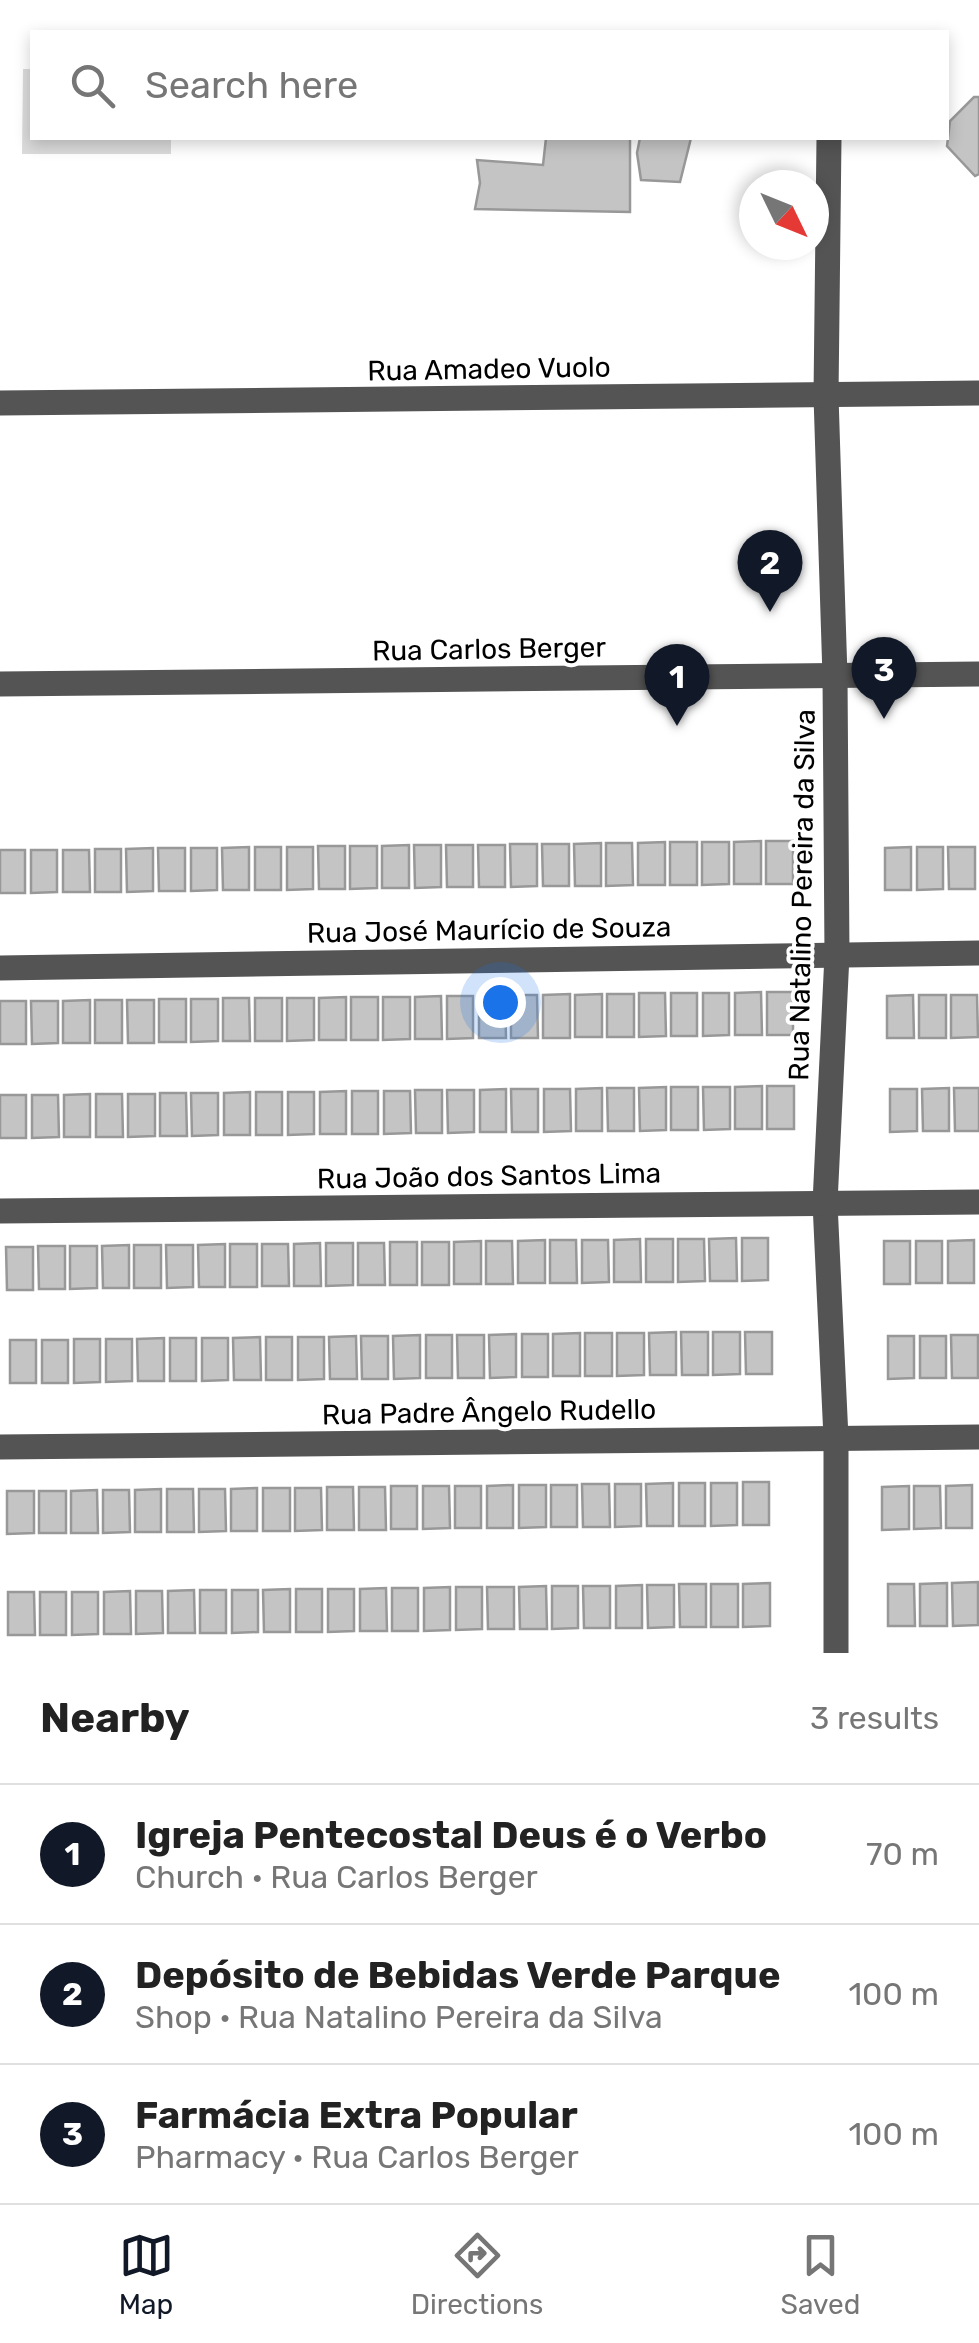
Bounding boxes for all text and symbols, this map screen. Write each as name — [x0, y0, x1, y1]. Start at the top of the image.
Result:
search box — [30, 30, 949, 140]
icon: search — [65, 58, 120, 113]
text: Search here — [145, 62, 358, 108]
north arrow — [739, 170, 829, 260]
street label: Rua Amadeo Vuolo — [367, 350, 611, 388]
pin: 2 — [738, 530, 802, 612]
street label: Rua Carlos Berger — [372, 630, 607, 668]
pin: 3 — [852, 636, 916, 719]
pin: 1 — [644, 644, 710, 726]
street label: Rua Natalino Pereira da Silva — [782, 709, 822, 1081]
street label: Rua José Maurício de Souza — [306, 910, 672, 950]
your location — [475, 977, 526, 1028]
street label: Rua João dos Santos Lima — [317, 1156, 661, 1196]
street label: Rua Padre Ângelo Rudello — [321, 1393, 657, 1431]
text: Nearby — [40, 1693, 190, 1743]
text: 3 results — [810, 1699, 939, 1737]
text: Igreja Pentecostal Deus é o Verbo — [135, 1812, 767, 1858]
text: 1 — [65, 1835, 80, 1873]
text: 70 m — [866, 1835, 939, 1873]
text: Church · Rua Carlos Berger — [135, 1858, 538, 1896]
text: Depósito de Bebidas Verde Parque — [135, 1952, 780, 1998]
text: 2 — [62, 1975, 83, 2013]
text: 100 m — [848, 1975, 939, 2013]
text: Shop · Rua Natalino Pereira da Silva — [135, 1998, 663, 2036]
text: Farmácia Extra Popular — [135, 2092, 578, 2138]
text: 3 — [62, 2115, 83, 2153]
text: 100 m — [848, 2115, 939, 2153]
text: Pharmacy · Rua Carlos Berger — [135, 2138, 579, 2176]
tab: Map — [119, 2228, 174, 2321]
tab: Directions — [411, 2228, 543, 2321]
tab: Saved — [780, 2228, 860, 2321]

